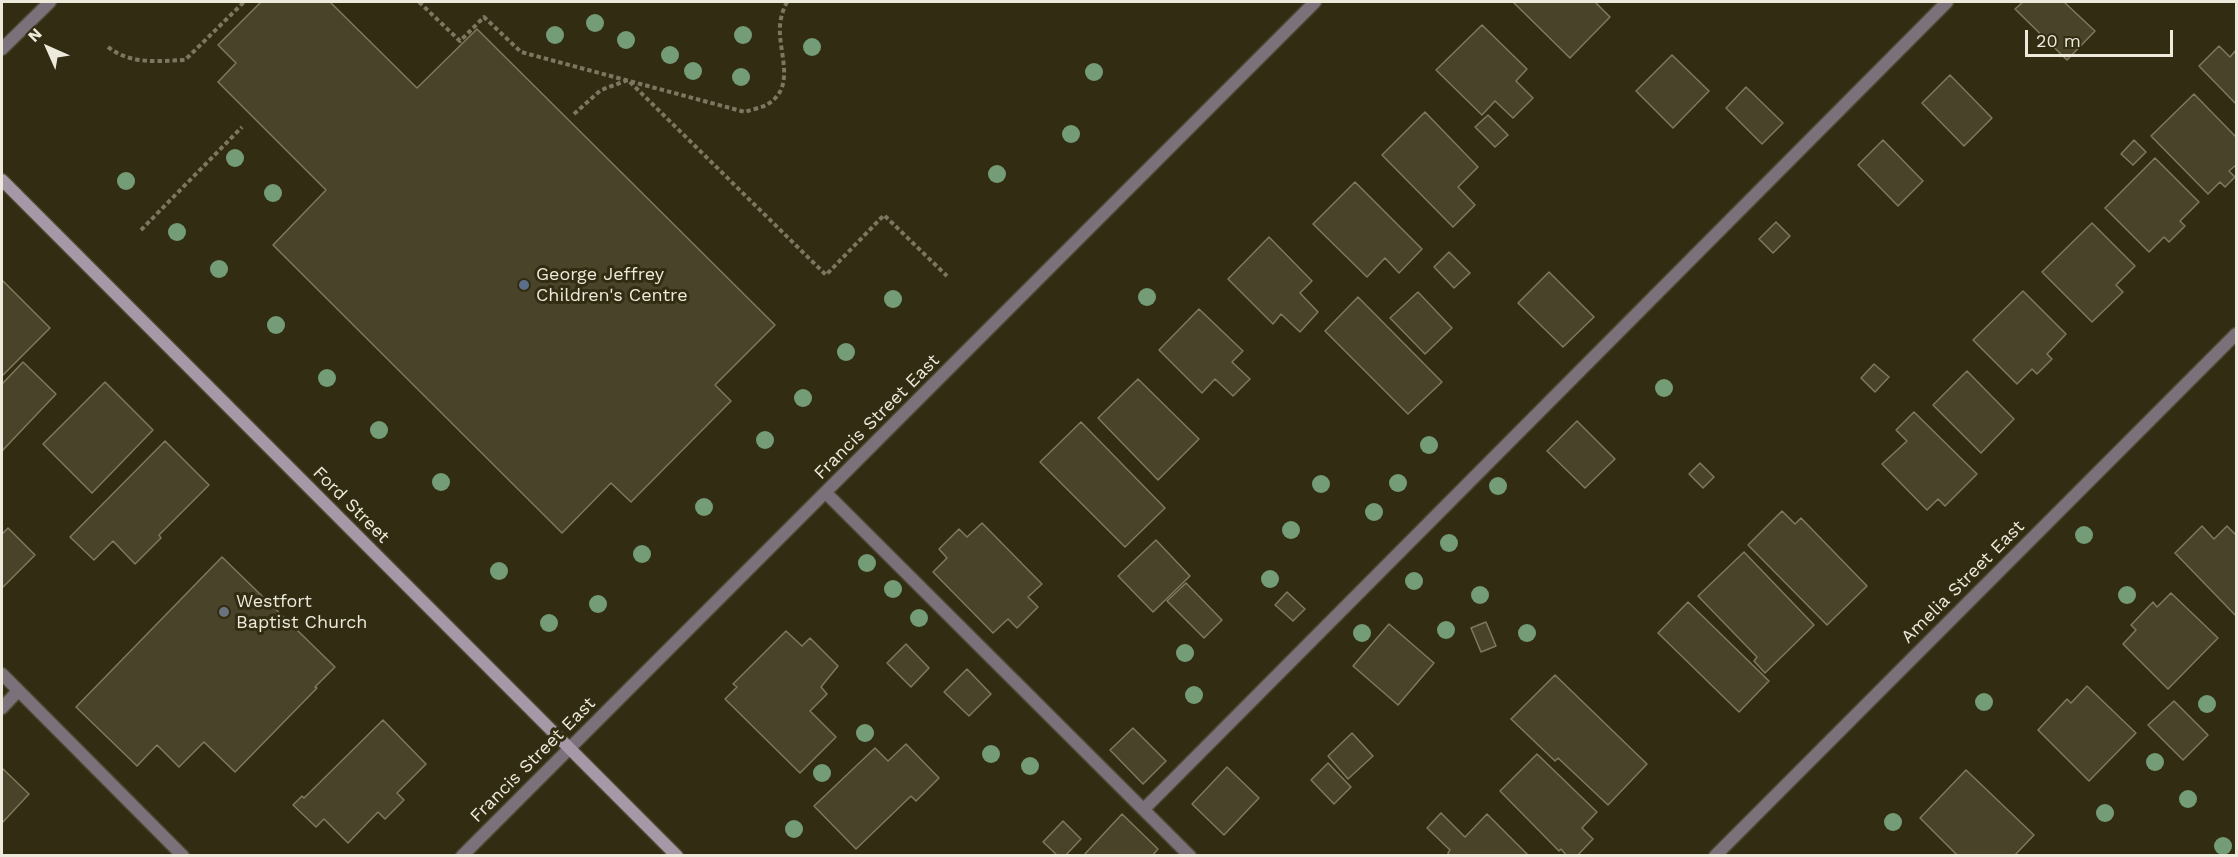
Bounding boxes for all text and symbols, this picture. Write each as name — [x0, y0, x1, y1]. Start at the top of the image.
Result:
north arrow — [18, 18, 78, 78]
scale bar — [2028, 18, 2176, 56]
text: N — [24, 24, 46, 46]
text: 20 m — [2036, 30, 2081, 51]
place label: George Jeffrey Children's Centre — [536, 264, 688, 306]
marker: George Jeffrey Children's Centre — [517, 278, 531, 292]
street label: Francis Street East — [810, 350, 944, 484]
street label: Ford Street — [308, 462, 394, 548]
street label: Amelia Street East — [1897, 516, 2029, 648]
place label: Westfort Baptist Church — [236, 591, 367, 634]
marker: Westfort Baptist Church — [217, 605, 231, 619]
street label: Francis Street East — [466, 693, 600, 827]

